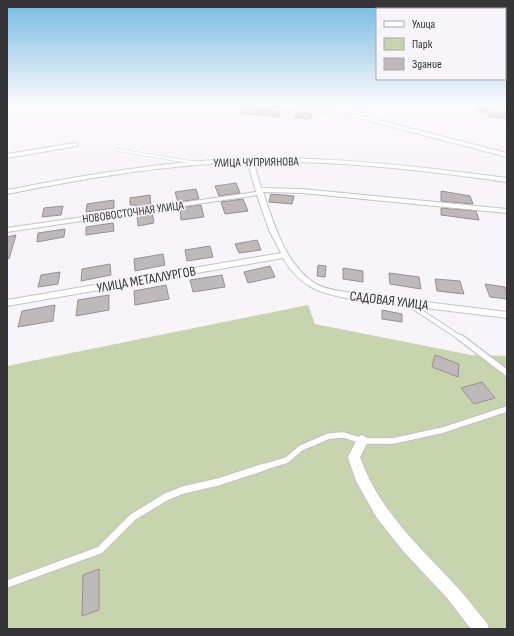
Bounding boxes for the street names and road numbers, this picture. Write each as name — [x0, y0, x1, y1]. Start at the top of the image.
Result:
street label: УЛИЦА ЧУПРИЯНОВА — [213, 154, 300, 171]
street label: НОВОВОСТОЧНАЯ УЛИЦА — [81, 198, 186, 227]
street label: УЛИЦА МЕТАЛЛУРГОВ — [95, 262, 197, 297]
street label: САДОВАЯ УЛИЦА — [349, 287, 430, 314]

